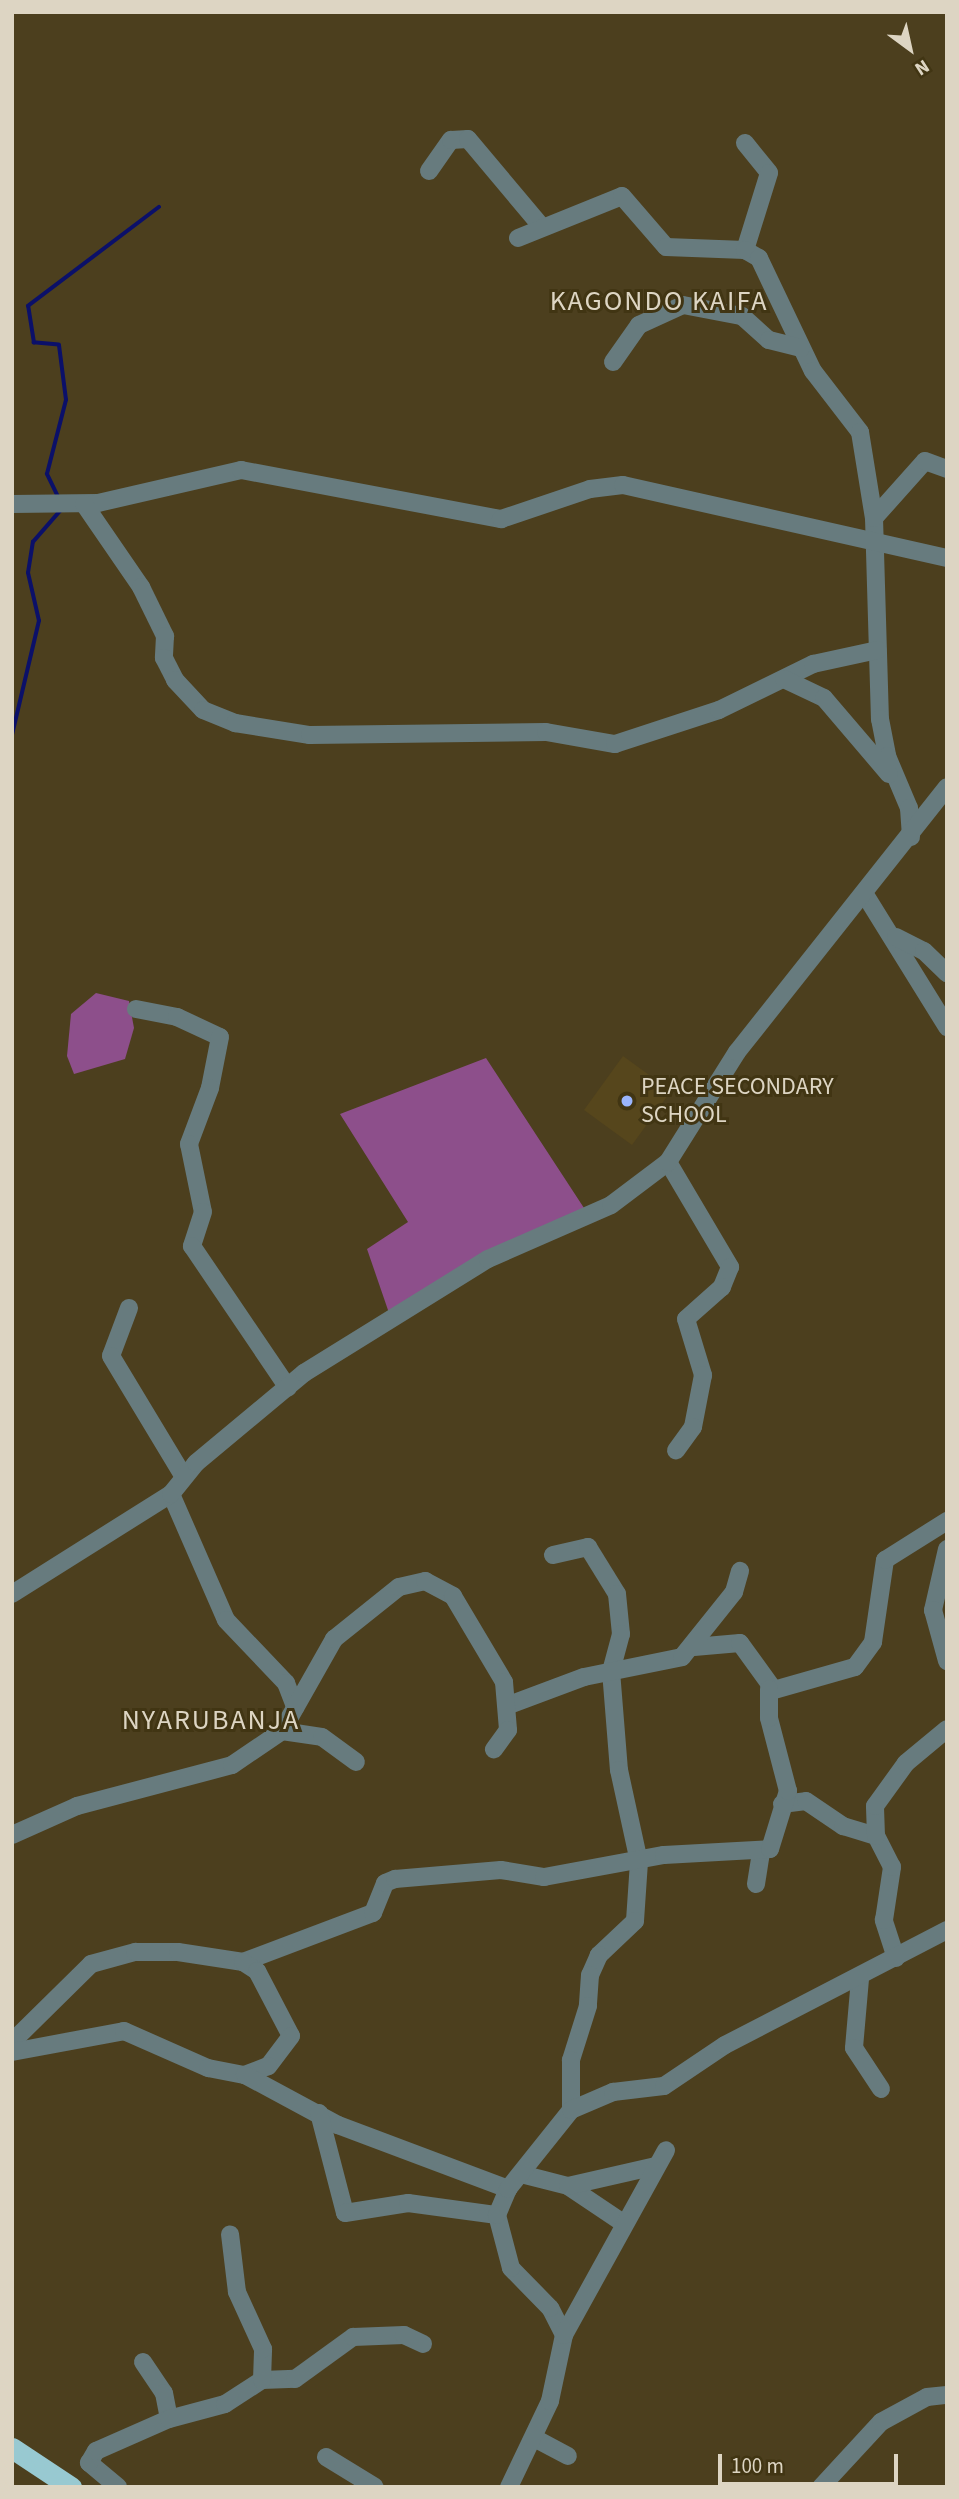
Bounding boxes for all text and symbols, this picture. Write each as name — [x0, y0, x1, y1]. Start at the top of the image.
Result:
north arrow — [875, 14, 945, 84]
text: N — [909, 52, 934, 82]
district label: KAGONDO KAIFA — [551, 284, 767, 318]
place label: PEACE SECONDARY SCHOOL — [641, 1073, 834, 1129]
marker: PEACE SECONDARY SCHOOL — [619, 1093, 635, 1109]
district label: NYARUBANJA — [123, 1703, 299, 1737]
scale bar — [721, 2440, 901, 2484]
text: 100 m — [731, 2451, 784, 2481]

